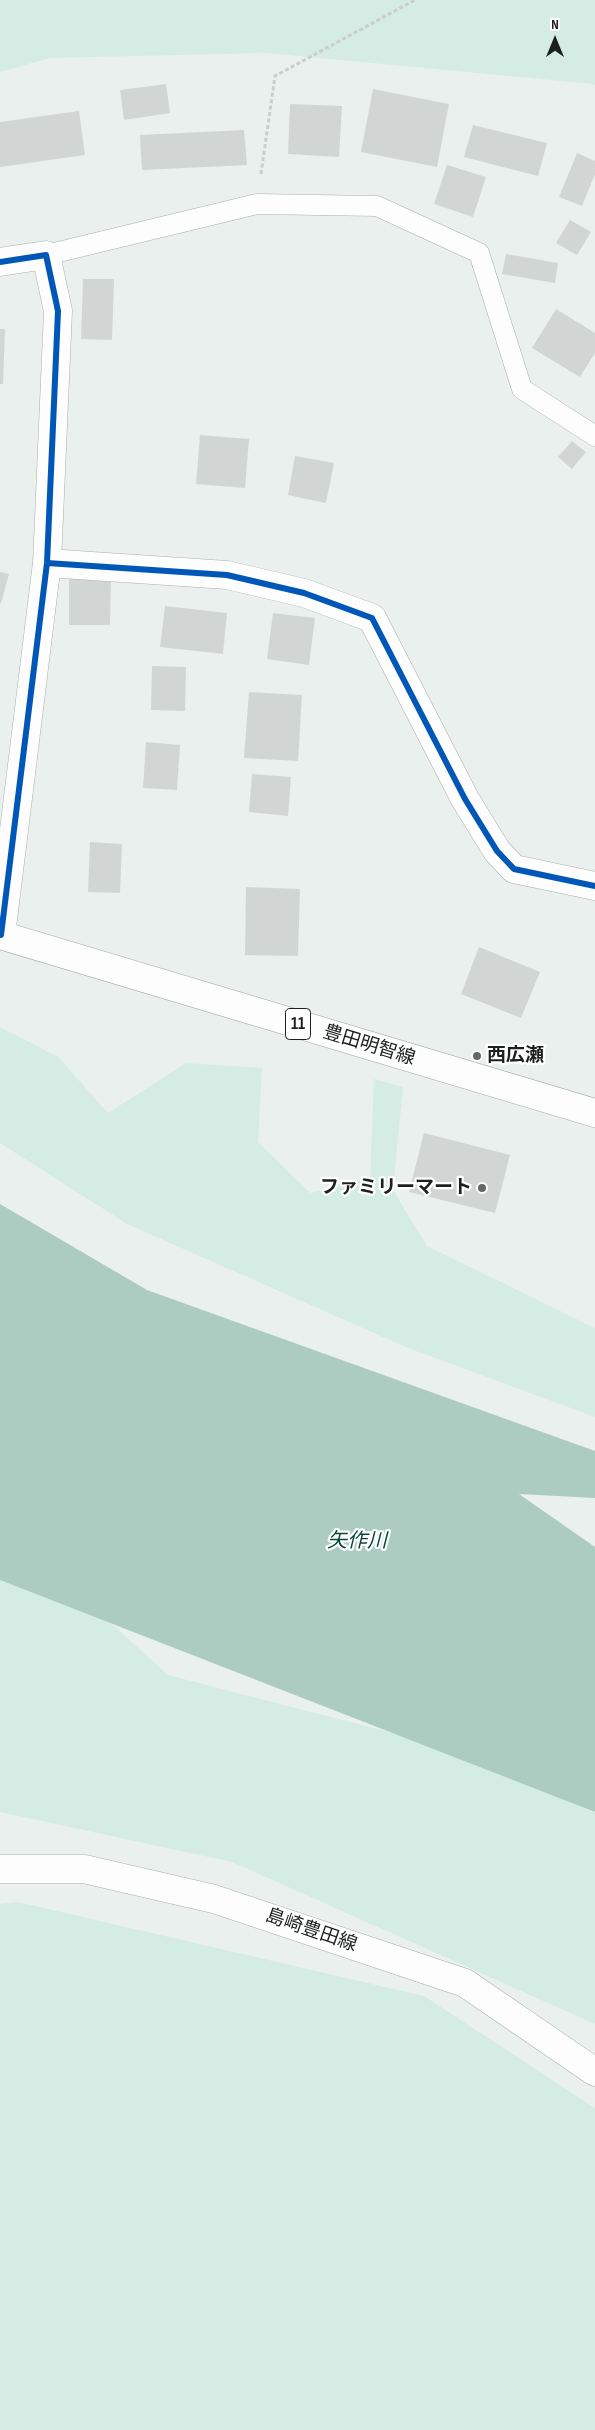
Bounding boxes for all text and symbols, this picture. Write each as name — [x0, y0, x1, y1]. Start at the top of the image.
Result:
north arrow — [530, 15, 580, 65]
text: N — [551, 16, 559, 33]
road number: 11 — [286, 1009, 310, 1040]
street label: 豊田明智線 — [320, 1021, 418, 1071]
place label: 西広瀬 — [487, 1045, 544, 1067]
marker: 西広瀬 — [471, 1050, 483, 1062]
place label: ファミリーマート — [320, 1177, 472, 1199]
marker: ファミリーマート — [476, 1182, 488, 1194]
water label: 矢作川 — [327, 1530, 387, 1554]
street label: 島崎豊田線 — [262, 1905, 360, 1957]

